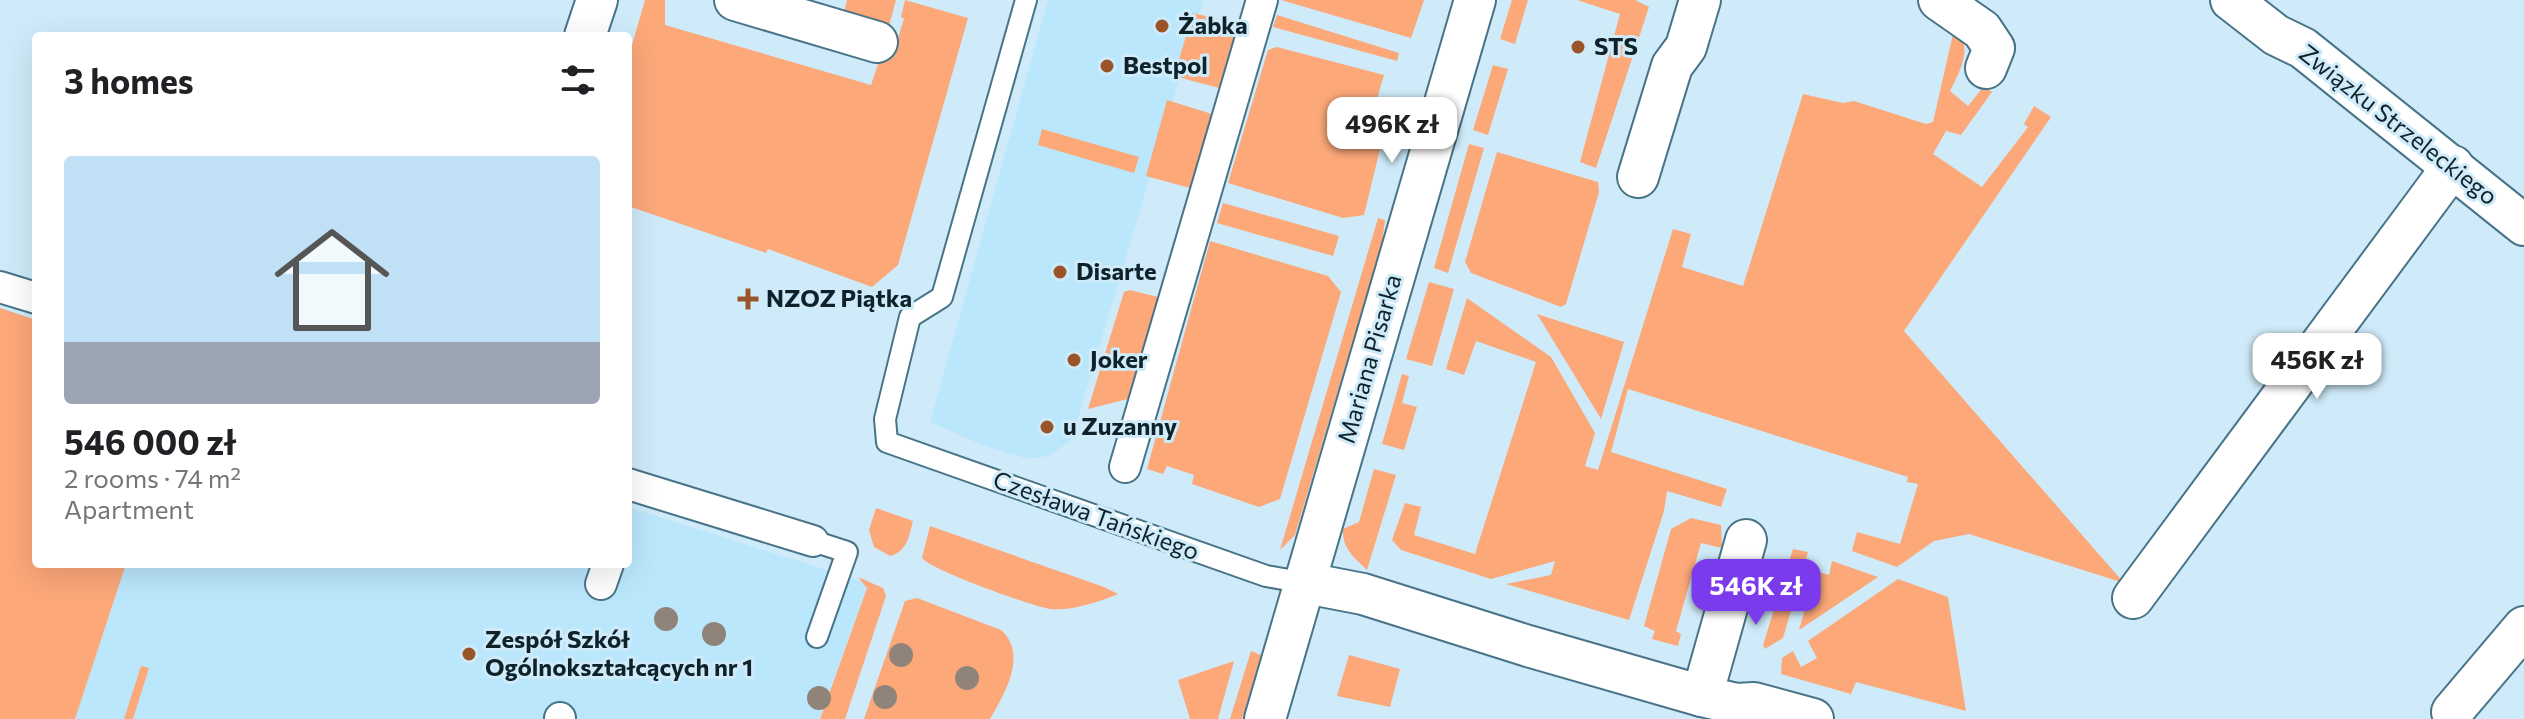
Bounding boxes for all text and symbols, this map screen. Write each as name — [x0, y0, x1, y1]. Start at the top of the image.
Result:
place label: Żabka — [1178, 10, 1248, 39]
marker: Żabka — [1153, 17, 1171, 35]
place label: STS — [1594, 31, 1638, 60]
street label: Związku Strzeleckiego — [2294, 37, 2504, 210]
marker: STS — [1569, 38, 1587, 56]
place label: Bestpol — [1123, 50, 1208, 79]
marker: Bestpol — [1098, 57, 1116, 75]
icon: filters — [556, 58, 600, 102]
text: 3 homes — [64, 59, 194, 101]
pin: 496K zł — [1318, 97, 1466, 165]
text: 496K zł — [1345, 107, 1439, 138]
icon: home — [260, 208, 404, 352]
place label: Disarte — [1076, 256, 1157, 285]
marker: Disarte — [1051, 263, 1069, 281]
street label: Mariana Pisarka — [1331, 271, 1407, 446]
place label: NZOZ Piątka — [766, 283, 912, 312]
marker: NZOZ Piątka — [737, 288, 759, 310]
pin: 456K zł — [2243, 333, 2391, 401]
text: 456K zł — [2271, 343, 2363, 374]
place label: Joker — [1090, 344, 1148, 373]
marker: Joker — [1065, 351, 1083, 369]
place label: u Zuzanny — [1063, 411, 1177, 440]
marker: u Zuzanny — [1038, 418, 1056, 436]
text: 546 000 zł — [64, 420, 236, 462]
text: 2 rooms · 74 m² — [64, 462, 241, 493]
street label: Czesława Tańskiego — [990, 464, 1203, 565]
text: Apartment — [64, 493, 194, 524]
pin: 546K zł — [1682, 559, 1830, 627]
text: 546K zł — [1710, 569, 1802, 600]
place label: Zespół Szkół Ogólnokształcących nr 1 — [485, 624, 753, 681]
marker: Zespół Szkół Ogólnokształcących nr 1 — [460, 645, 478, 663]

